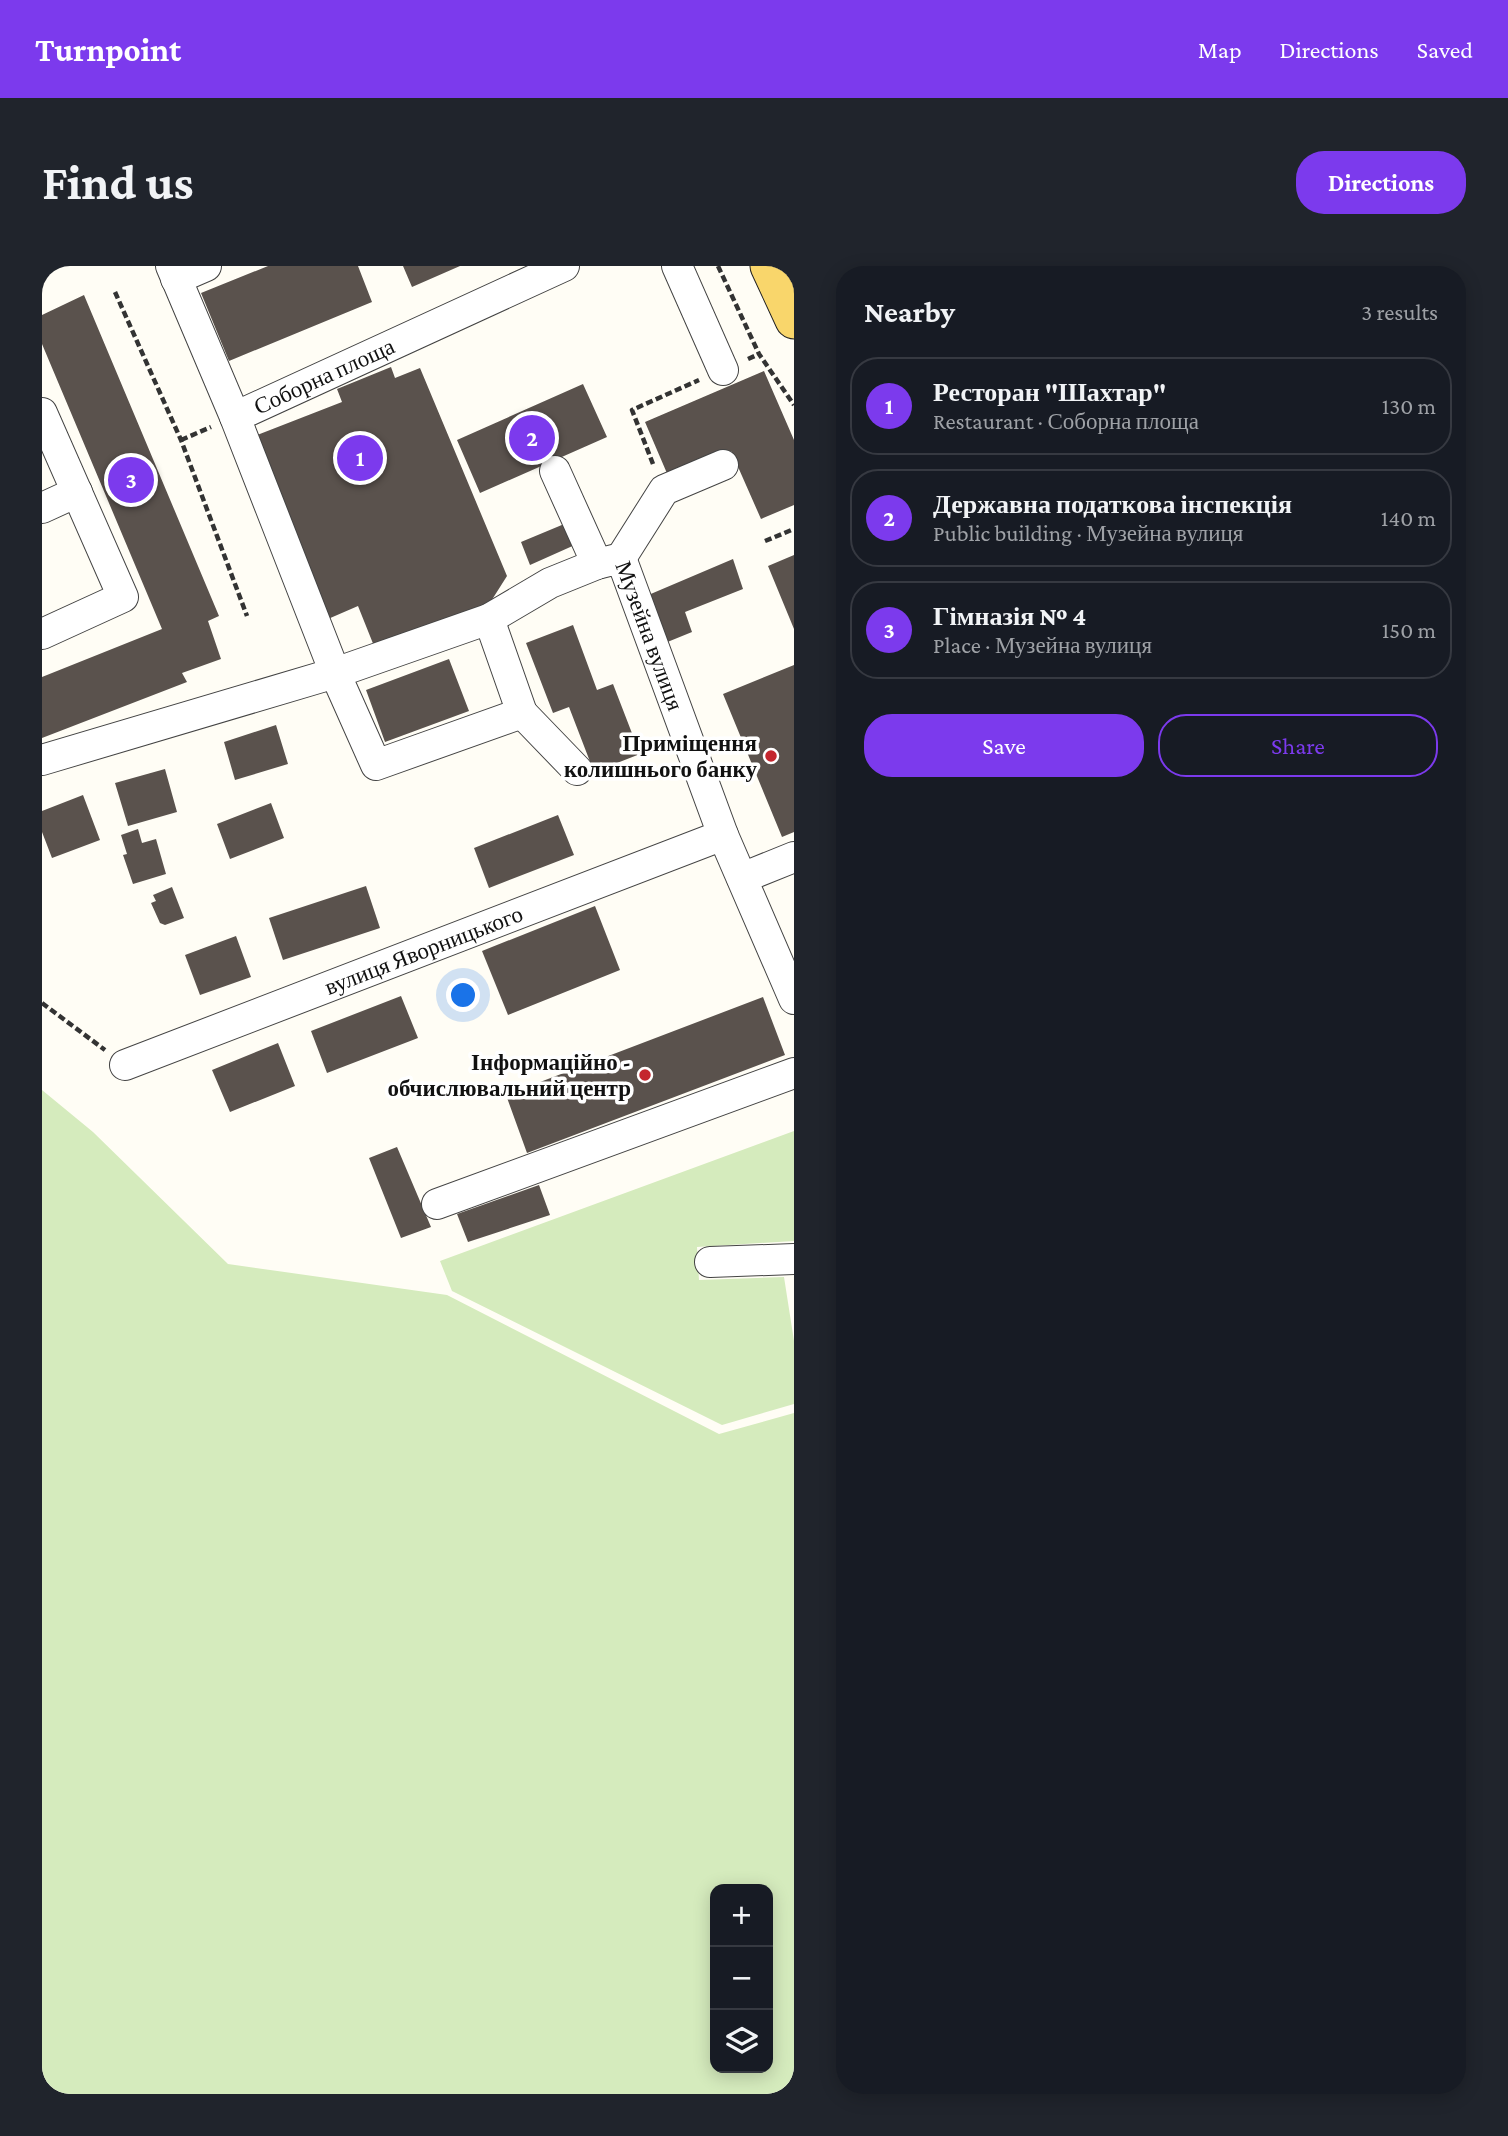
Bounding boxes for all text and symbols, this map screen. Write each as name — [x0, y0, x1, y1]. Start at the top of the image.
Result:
text: Turnpoint — [35, 31, 181, 68]
text: Map — [1198, 36, 1242, 63]
text: Directions — [1280, 36, 1379, 63]
text: Saved — [1417, 36, 1473, 63]
button: Directions — [1296, 151, 1466, 214]
text: Find us — [42, 155, 194, 210]
text: Nearby — [864, 295, 955, 328]
text: 3 results — [1361, 299, 1438, 325]
street label: Соборна площа — [250, 333, 398, 420]
text: Ресторан "Шахтар" — [933, 378, 1166, 407]
text: 1 — [885, 393, 893, 419]
text: 130 m — [1382, 393, 1436, 419]
text: Restaurant · Соборна площа — [933, 408, 1199, 434]
pin: 2 — [509, 412, 555, 464]
pin: 1 — [337, 432, 383, 484]
pin: 3 — [108, 454, 154, 506]
text: Державна податкова інспекція — [933, 490, 1292, 519]
text: 2 — [883, 505, 895, 531]
text: 140 m — [1381, 505, 1436, 531]
text: Public building · Музейна вулиця — [933, 520, 1243, 546]
street label: Музейна вулиця — [610, 557, 689, 714]
text: Гімназія № 4 — [933, 602, 1086, 631]
text: 3 — [883, 617, 895, 643]
text: 150 m — [1382, 617, 1436, 643]
text: Place · Музейна вулиця — [933, 632, 1152, 658]
button: Save — [864, 714, 1144, 777]
button: Share — [1158, 714, 1438, 777]
place label: Приміщення колишнього банку — [564, 730, 757, 782]
marker: Приміщення колишнього банку — [763, 748, 779, 764]
street label: вулиця Яворницького — [321, 900, 526, 1000]
your location — [446, 978, 480, 1012]
place label: Інформаційно - обчислювальний центр — [388, 1049, 631, 1101]
marker: Інформаційно - обчислювальний центр — [637, 1067, 653, 1083]
map controls — [710, 1884, 773, 2073]
button: + — [710, 1884, 773, 1947]
button: − — [710, 1947, 773, 2010]
button: layers — [710, 2010, 773, 2073]

